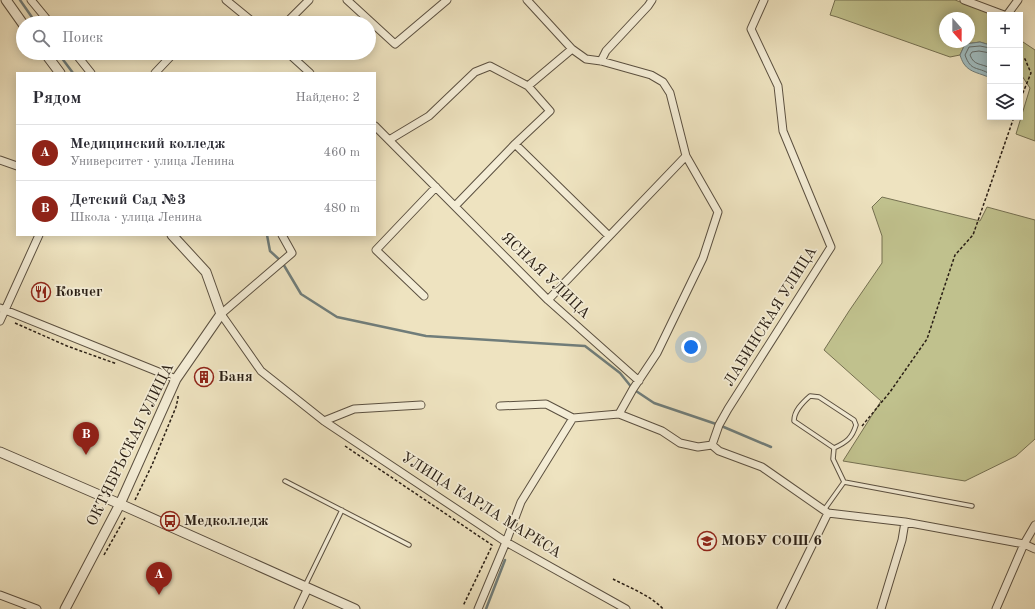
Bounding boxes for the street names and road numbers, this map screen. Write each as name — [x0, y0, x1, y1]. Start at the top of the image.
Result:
street label: ЯСНАЯ УЛИЦА — [498, 230, 593, 322]
street label: ЛАБИНСКАЯ УЛИЦА — [722, 244, 820, 389]
street label: ОКТЯБРЬСКАЯ УЛИЦА — [85, 361, 177, 529]
street label: УЛИЦА КАРЛА МАРКСА — [398, 450, 564, 562]

